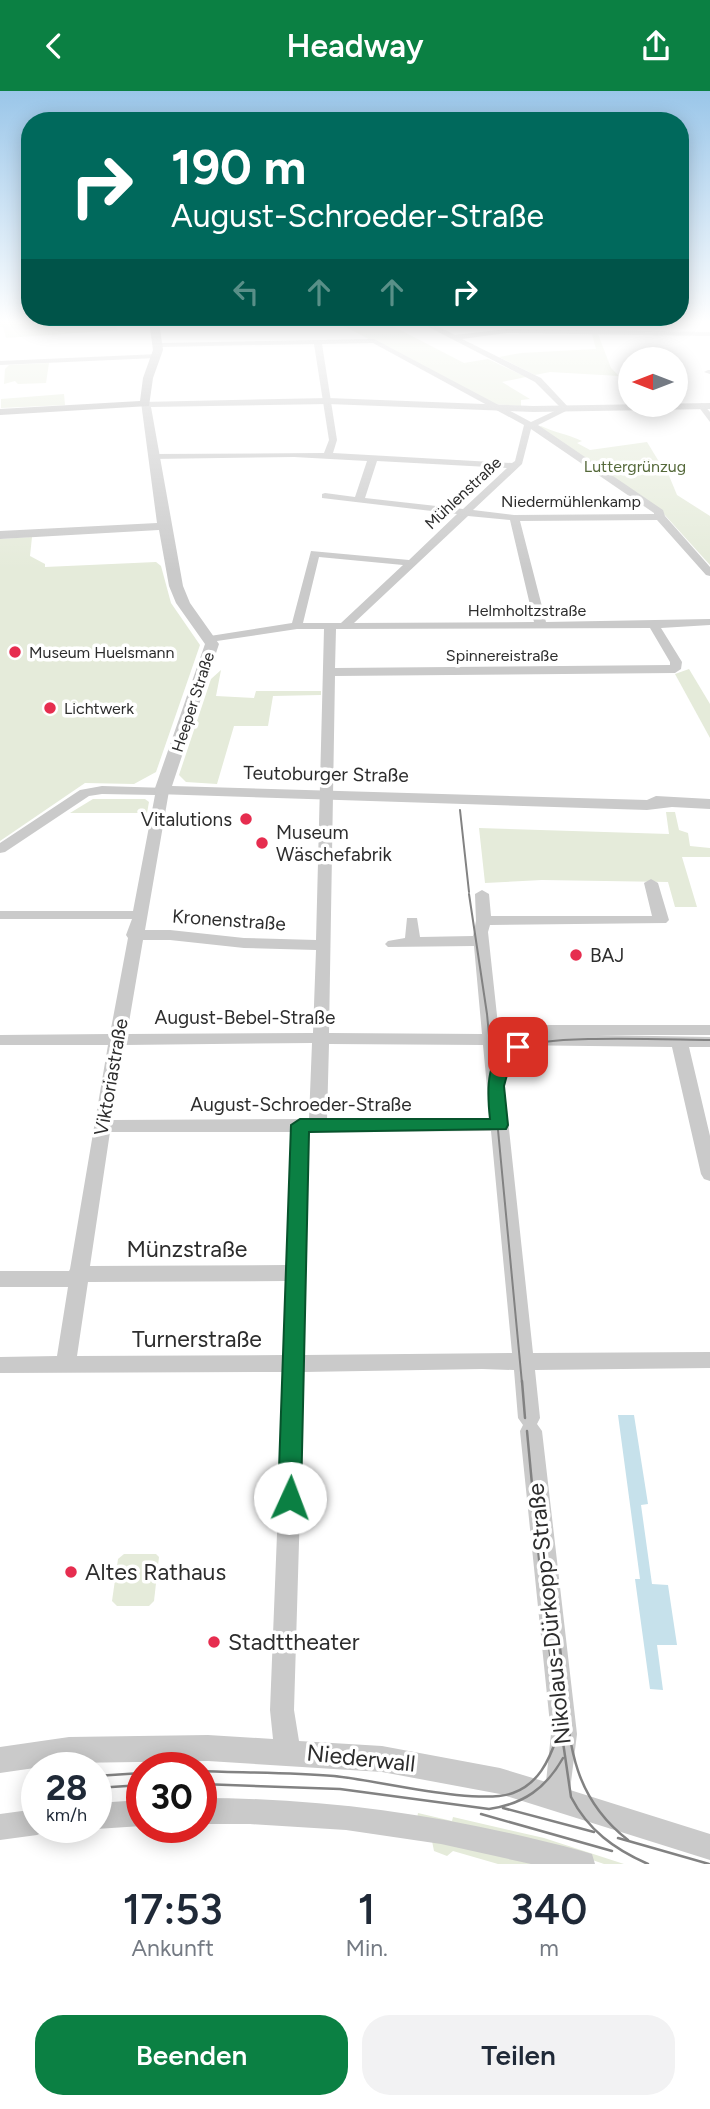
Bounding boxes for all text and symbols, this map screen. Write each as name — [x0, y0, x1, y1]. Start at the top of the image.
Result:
icon: back — [35, 27, 73, 65]
text: Headway — [286, 27, 424, 65]
icon: share — [637, 27, 675, 65]
text: 190 m — [171, 137, 306, 196]
icon: right — [56, 140, 147, 231]
text: August-Schroeder-Straße — [171, 197, 544, 235]
icon: left — [227, 273, 265, 311]
icon: ahead — [300, 273, 338, 311]
icon: ahead — [373, 273, 411, 311]
icon: right — [446, 273, 484, 311]
north arrow — [618, 347, 688, 417]
map controls — [618, 347, 688, 417]
street label: Mühlenstraße — [421, 453, 505, 533]
park label: Luttergrünzug — [584, 457, 686, 476]
street label: Niedermühlenkamp — [501, 492, 641, 511]
street label: Helmholtzstraße — [468, 601, 586, 620]
place label: Museum Huelsmann — [29, 643, 175, 662]
marker: Museum Huelsmann — [7, 644, 23, 660]
street label: Spinnereistraße — [446, 646, 558, 665]
street label: Heeper Straße — [168, 649, 218, 755]
place label: Lichtwerk — [64, 699, 134, 718]
marker: Lichtwerk — [42, 700, 58, 716]
street label: Teutoburger Straße — [243, 761, 409, 787]
place label: Vitalutions — [141, 808, 232, 831]
marker: Vitalutions — [238, 811, 254, 827]
place label: Museum Wäschefabrik — [276, 821, 393, 866]
marker: Museum Wäschefabrik — [254, 835, 270, 851]
street label: Kronenstraße — [171, 905, 287, 935]
place label: BAJ — [590, 944, 624, 967]
marker: BAJ — [568, 947, 584, 963]
street label: August-Bebel-Straße — [155, 1006, 335, 1029]
street label: Viktoriastraße — [89, 1017, 133, 1137]
pin — [488, 1017, 548, 1077]
icon: arrive — [499, 1028, 537, 1066]
street label: August-Schroeder-Straße — [190, 1093, 412, 1116]
street label: Münzstraße — [127, 1235, 247, 1263]
street label: Turnerstraße — [132, 1325, 262, 1353]
position arrow — [253, 1461, 327, 1535]
street label: Nikolaus-Dürkopp-Straße — [521, 1482, 577, 1746]
place label: Altes Rathaus — [85, 1558, 226, 1586]
marker: Altes Rathaus — [63, 1564, 79, 1580]
place label: Stadttheater — [228, 1628, 360, 1656]
marker: Stadttheater — [206, 1634, 222, 1650]
street label: Niederwall — [305, 1738, 417, 1778]
speed limit sign: 30 — [126, 1752, 217, 1843]
text: 28 — [46, 1767, 87, 1809]
text: km/h — [46, 1804, 87, 1826]
text: 17:53 — [123, 1884, 223, 1935]
text: 1 — [358, 1884, 375, 1935]
text: 340 — [511, 1884, 587, 1935]
text: Ankunft — [132, 1934, 214, 1962]
text: Min. — [345, 1934, 388, 1962]
text: m — [539, 1934, 559, 1962]
button: Beenden — [35, 2015, 348, 2095]
button: Teilen — [362, 2015, 675, 2095]

